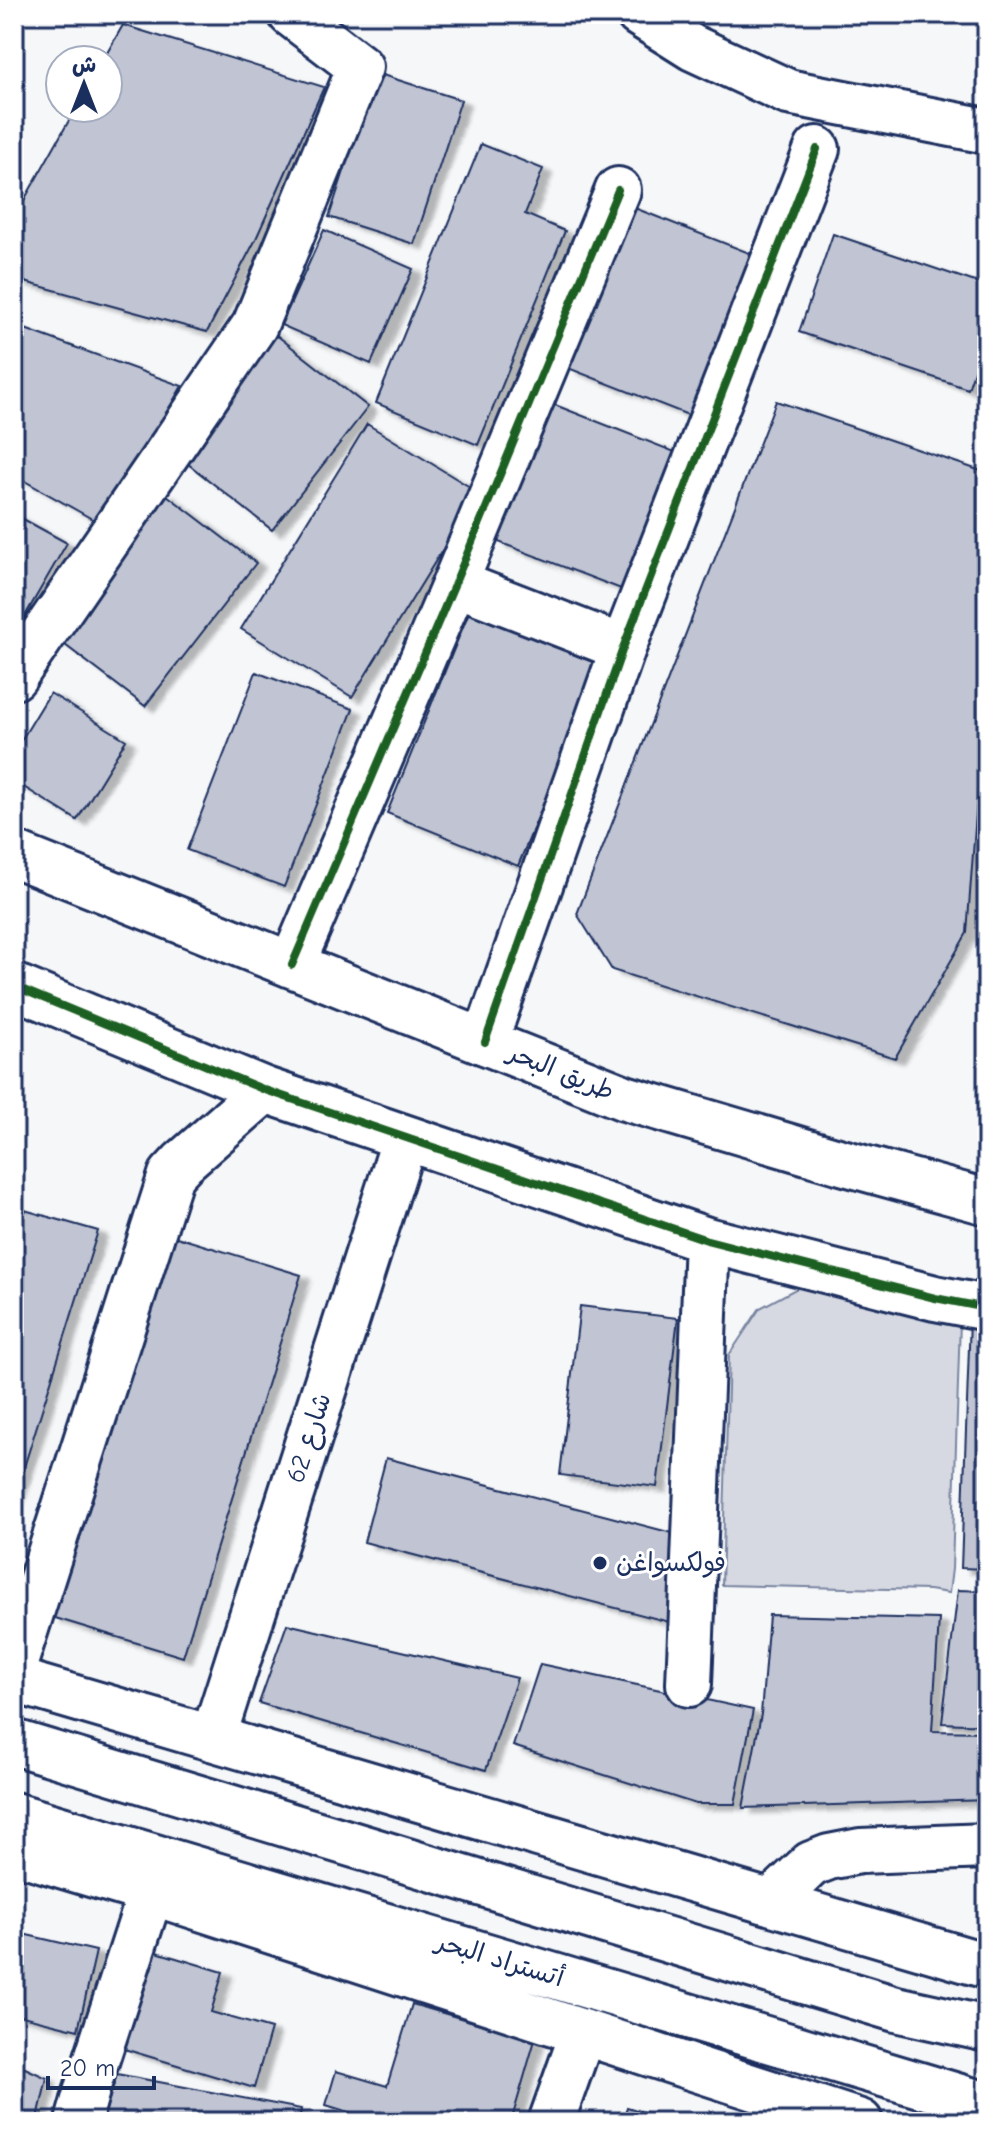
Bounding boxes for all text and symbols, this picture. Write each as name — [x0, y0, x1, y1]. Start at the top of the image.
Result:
north arrow — [44, 44, 124, 124]
text: ش — [72, 52, 96, 78]
street label: طريق البحر — [502, 1036, 618, 1107]
street label: شارع 62 — [280, 1389, 339, 1487]
place label: فولكسواغن — [616, 1548, 726, 1578]
marker: فولكسواغن — [591, 1554, 609, 1572]
street label: أتستراد البحر — [431, 1925, 568, 1994]
scale bar — [48, 2040, 154, 2090]
text: 20 m — [60, 2054, 115, 2082]

